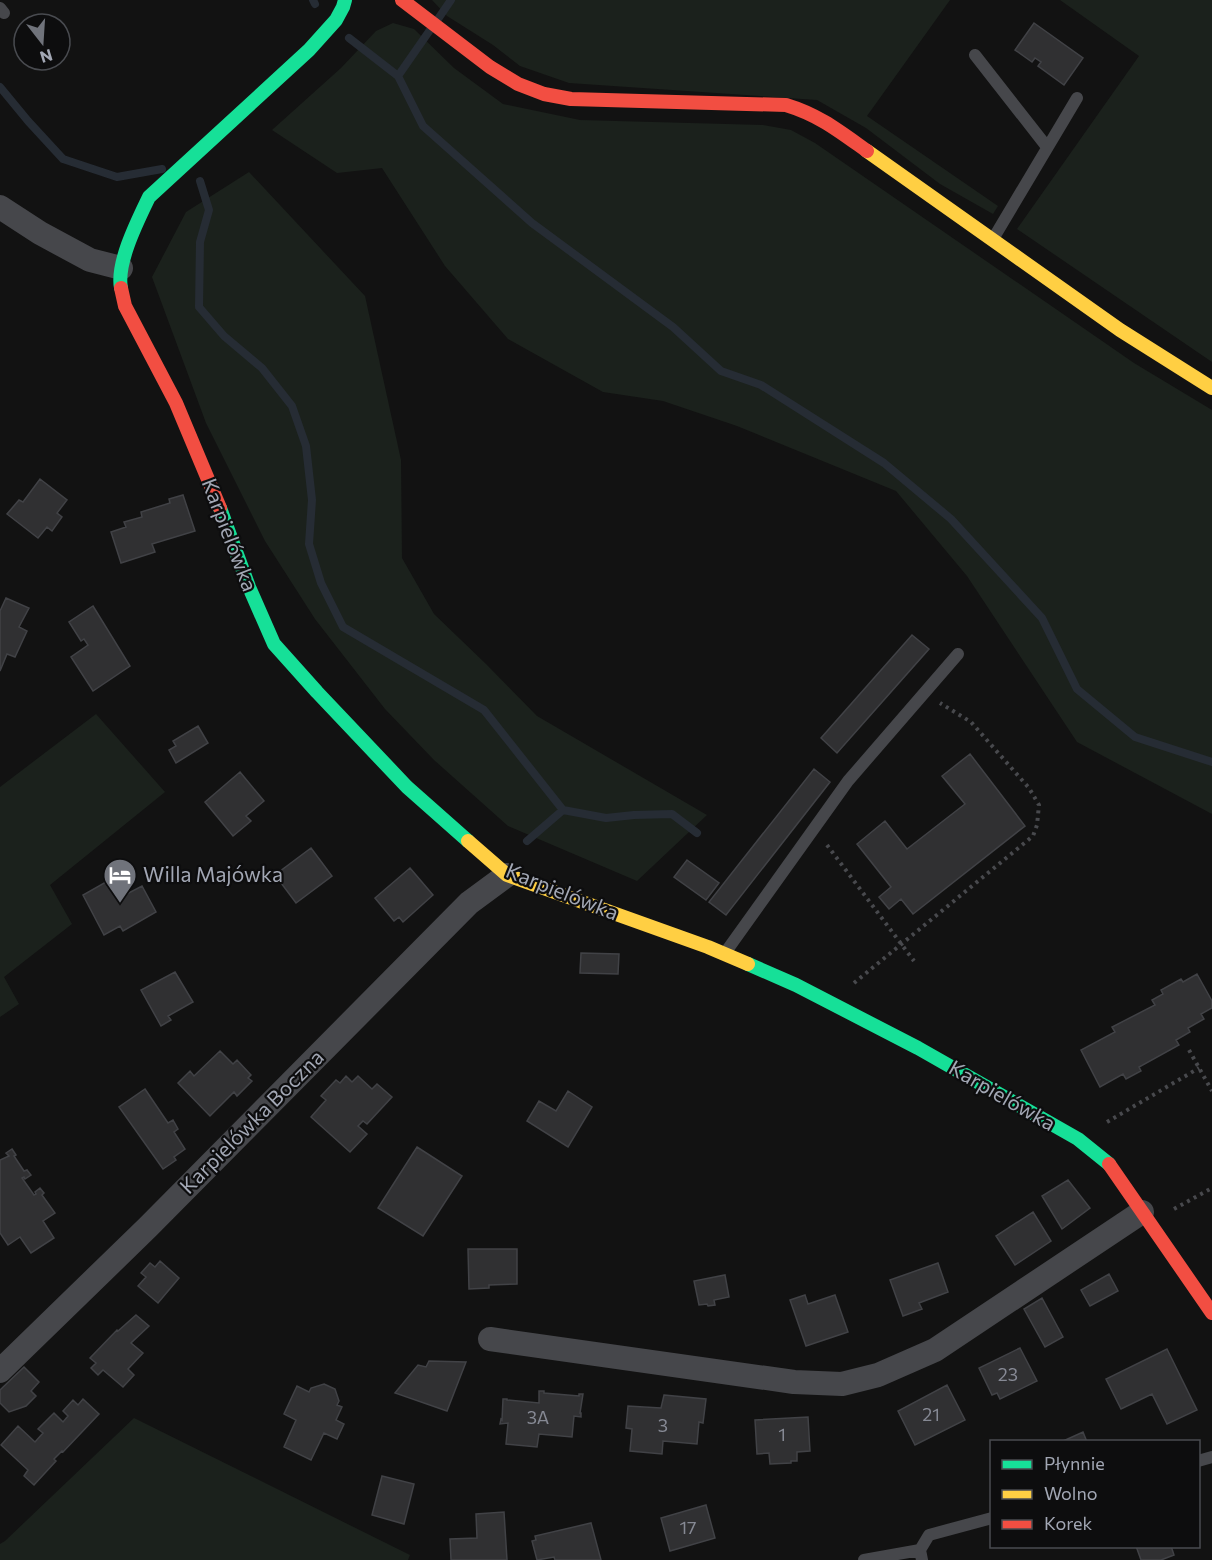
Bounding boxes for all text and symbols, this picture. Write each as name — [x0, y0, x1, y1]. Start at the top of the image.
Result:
north arrow — [12, 12, 72, 72]
text: N — [38, 46, 55, 68]
street label: Karpielówka — [197, 474, 263, 595]
hotel icon: Willa Majówka — [102, 857, 138, 904]
street label: Karpielówka — [503, 857, 622, 924]
place label: Willa Majówka — [143, 861, 283, 886]
street label: Karpielówka Boczna — [174, 1044, 328, 1198]
street label: Karpielówka — [945, 1054, 1061, 1135]
house number: 23 — [998, 1363, 1018, 1385]
house number: 21 — [922, 1403, 940, 1425]
house number: 3A — [527, 1406, 549, 1428]
house number: 3 — [658, 1414, 668, 1436]
house number: 1 — [778, 1423, 786, 1445]
legend — [990, 1440, 1200, 1548]
text: Płynnie — [1044, 1452, 1105, 1474]
text: Wolno — [1044, 1482, 1098, 1504]
text: Korek — [1044, 1512, 1093, 1534]
house number: 17 — [679, 1516, 697, 1538]

